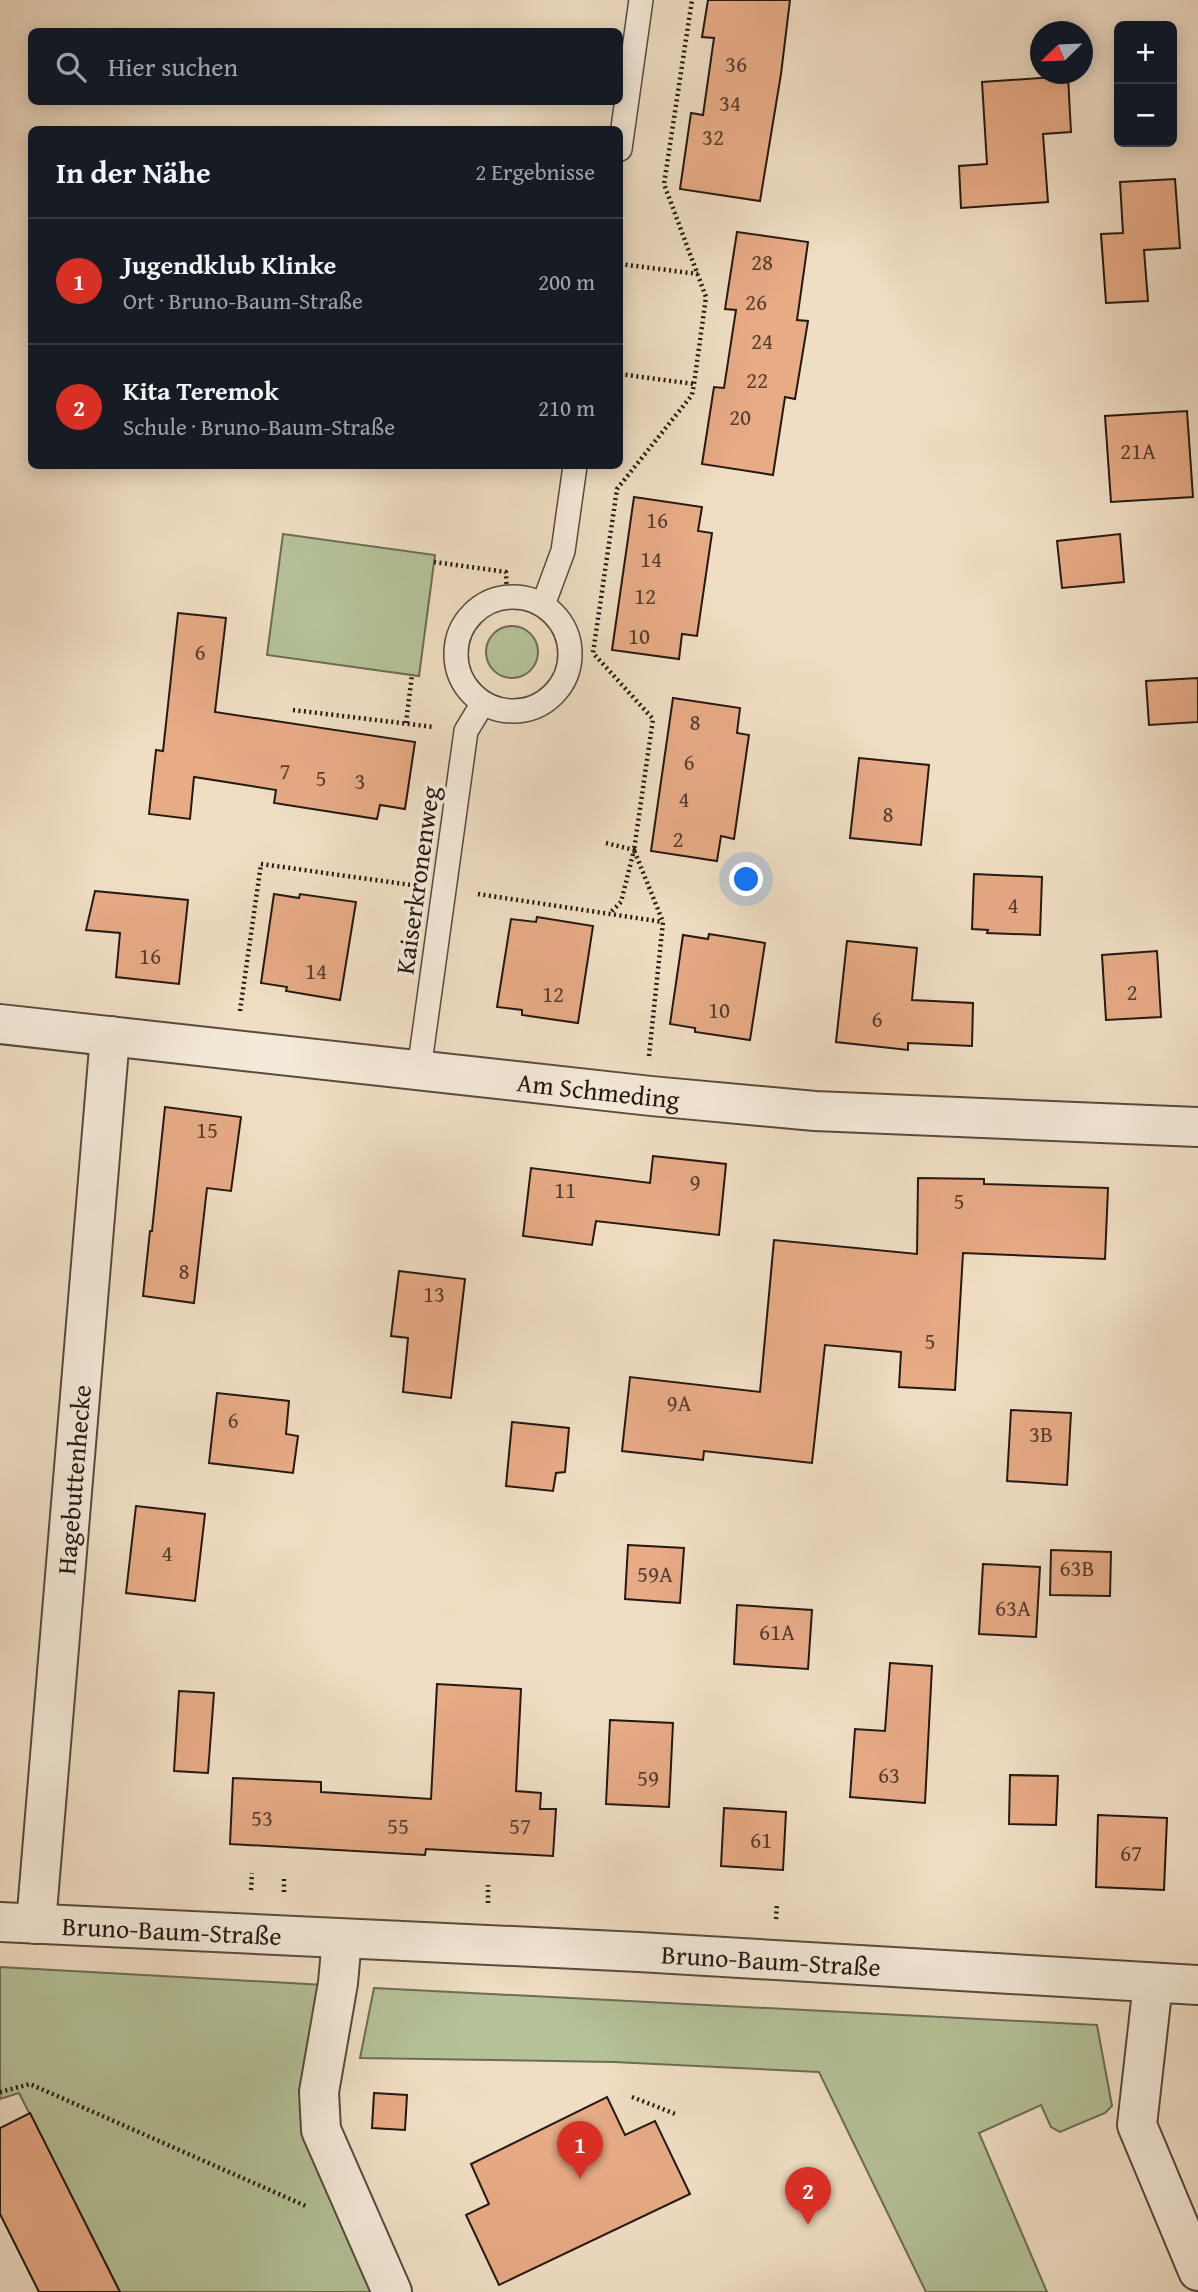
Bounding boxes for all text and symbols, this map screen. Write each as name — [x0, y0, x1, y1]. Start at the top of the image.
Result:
north arrow — [1030, 21, 1093, 84]
map controls — [1114, 21, 1177, 147]
button: + — [1114, 21, 1177, 84]
search box — [28, 28, 623, 105]
text: Hier suchen — [108, 47, 238, 86]
house number: 36 — [725, 47, 747, 80]
icon: search — [52, 48, 90, 86]
button: − — [1114, 84, 1177, 147]
house number: 34 — [719, 86, 741, 119]
house number: 32 — [702, 120, 724, 153]
text: In der Nähe — [56, 150, 211, 194]
text: 2 Ergebnisse — [475, 155, 595, 188]
text: Jugendklub Klinke — [123, 245, 336, 284]
house number: 28 — [751, 245, 773, 278]
text: 1 — [73, 265, 85, 298]
text: 200 m — [538, 265, 595, 298]
text: Ort · Bruno-Baum-Straße — [123, 284, 363, 317]
house number: 26 — [745, 285, 767, 318]
house number: 24 — [751, 324, 773, 357]
house number: 22 — [746, 363, 768, 396]
text: Kita Teremok — [123, 371, 279, 410]
text: 2 — [73, 391, 85, 424]
text: 210 m — [538, 391, 595, 424]
house number: 20 — [729, 400, 751, 433]
text: Schule · Bruno-Baum-Straße — [123, 410, 395, 443]
house number: 21A — [1120, 434, 1156, 467]
house number: 16 — [646, 503, 668, 536]
house number: 14 — [640, 542, 662, 575]
house number: 12 — [634, 579, 656, 612]
house number: 10 — [628, 619, 650, 652]
house number: 6 — [194, 635, 206, 668]
house number: 8 — [689, 705, 701, 738]
house number: 6 — [683, 745, 695, 778]
house number: 7 — [279, 754, 291, 787]
house number: 5 — [315, 761, 327, 794]
house number: 3 — [354, 764, 366, 797]
house number: 4 — [678, 782, 690, 815]
street label: Kaiserkronenweg — [385, 783, 450, 977]
house number: 8 — [882, 797, 894, 830]
house number: 2 — [672, 822, 684, 855]
your location — [729, 862, 763, 896]
house number: 4 — [1007, 888, 1019, 921]
house number: 16 — [139, 939, 161, 972]
house number: 14 — [305, 954, 327, 987]
house number: 2 — [1126, 975, 1138, 1008]
house number: 12 — [542, 977, 564, 1010]
house number: 10 — [708, 993, 730, 1026]
house number: 6 — [871, 1002, 883, 1035]
street label: Am Schmeding — [515, 1062, 681, 1118]
house number: 15 — [196, 1113, 218, 1146]
house number: 9 — [689, 1165, 701, 1198]
house number: 11 — [554, 1173, 576, 1206]
house number: 5 — [953, 1184, 965, 1217]
house number: 8 — [178, 1254, 190, 1287]
house number: 13 — [423, 1277, 445, 1310]
house number: 5 — [924, 1324, 936, 1357]
street label: Hagebuttenhecke — [46, 1383, 100, 1576]
house number: 9A — [666, 1386, 692, 1419]
house number: 6 — [227, 1403, 239, 1436]
house number: 3B — [1029, 1417, 1053, 1450]
house number: 4 — [161, 1536, 173, 1569]
house number: 63B — [1059, 1551, 1095, 1584]
house number: 59A — [637, 1557, 673, 1590]
house number: 63A — [995, 1591, 1031, 1624]
house number: 61A — [759, 1615, 795, 1648]
house number: 63 — [878, 1758, 900, 1791]
house number: 59 — [637, 1761, 659, 1794]
house number: 53 — [251, 1801, 273, 1834]
house number: 55 — [387, 1809, 409, 1842]
house number: 57 — [509, 1809, 531, 1842]
house number: 61 — [750, 1823, 772, 1856]
house number: 67 — [1120, 1836, 1142, 1869]
street label: Bruno-Baum-Straße — [61, 1905, 283, 1955]
street label: Bruno-Baum-Straße — [660, 1934, 882, 1986]
pin: 1 — [557, 2121, 603, 2179]
pin: 2 — [785, 2167, 831, 2225]

